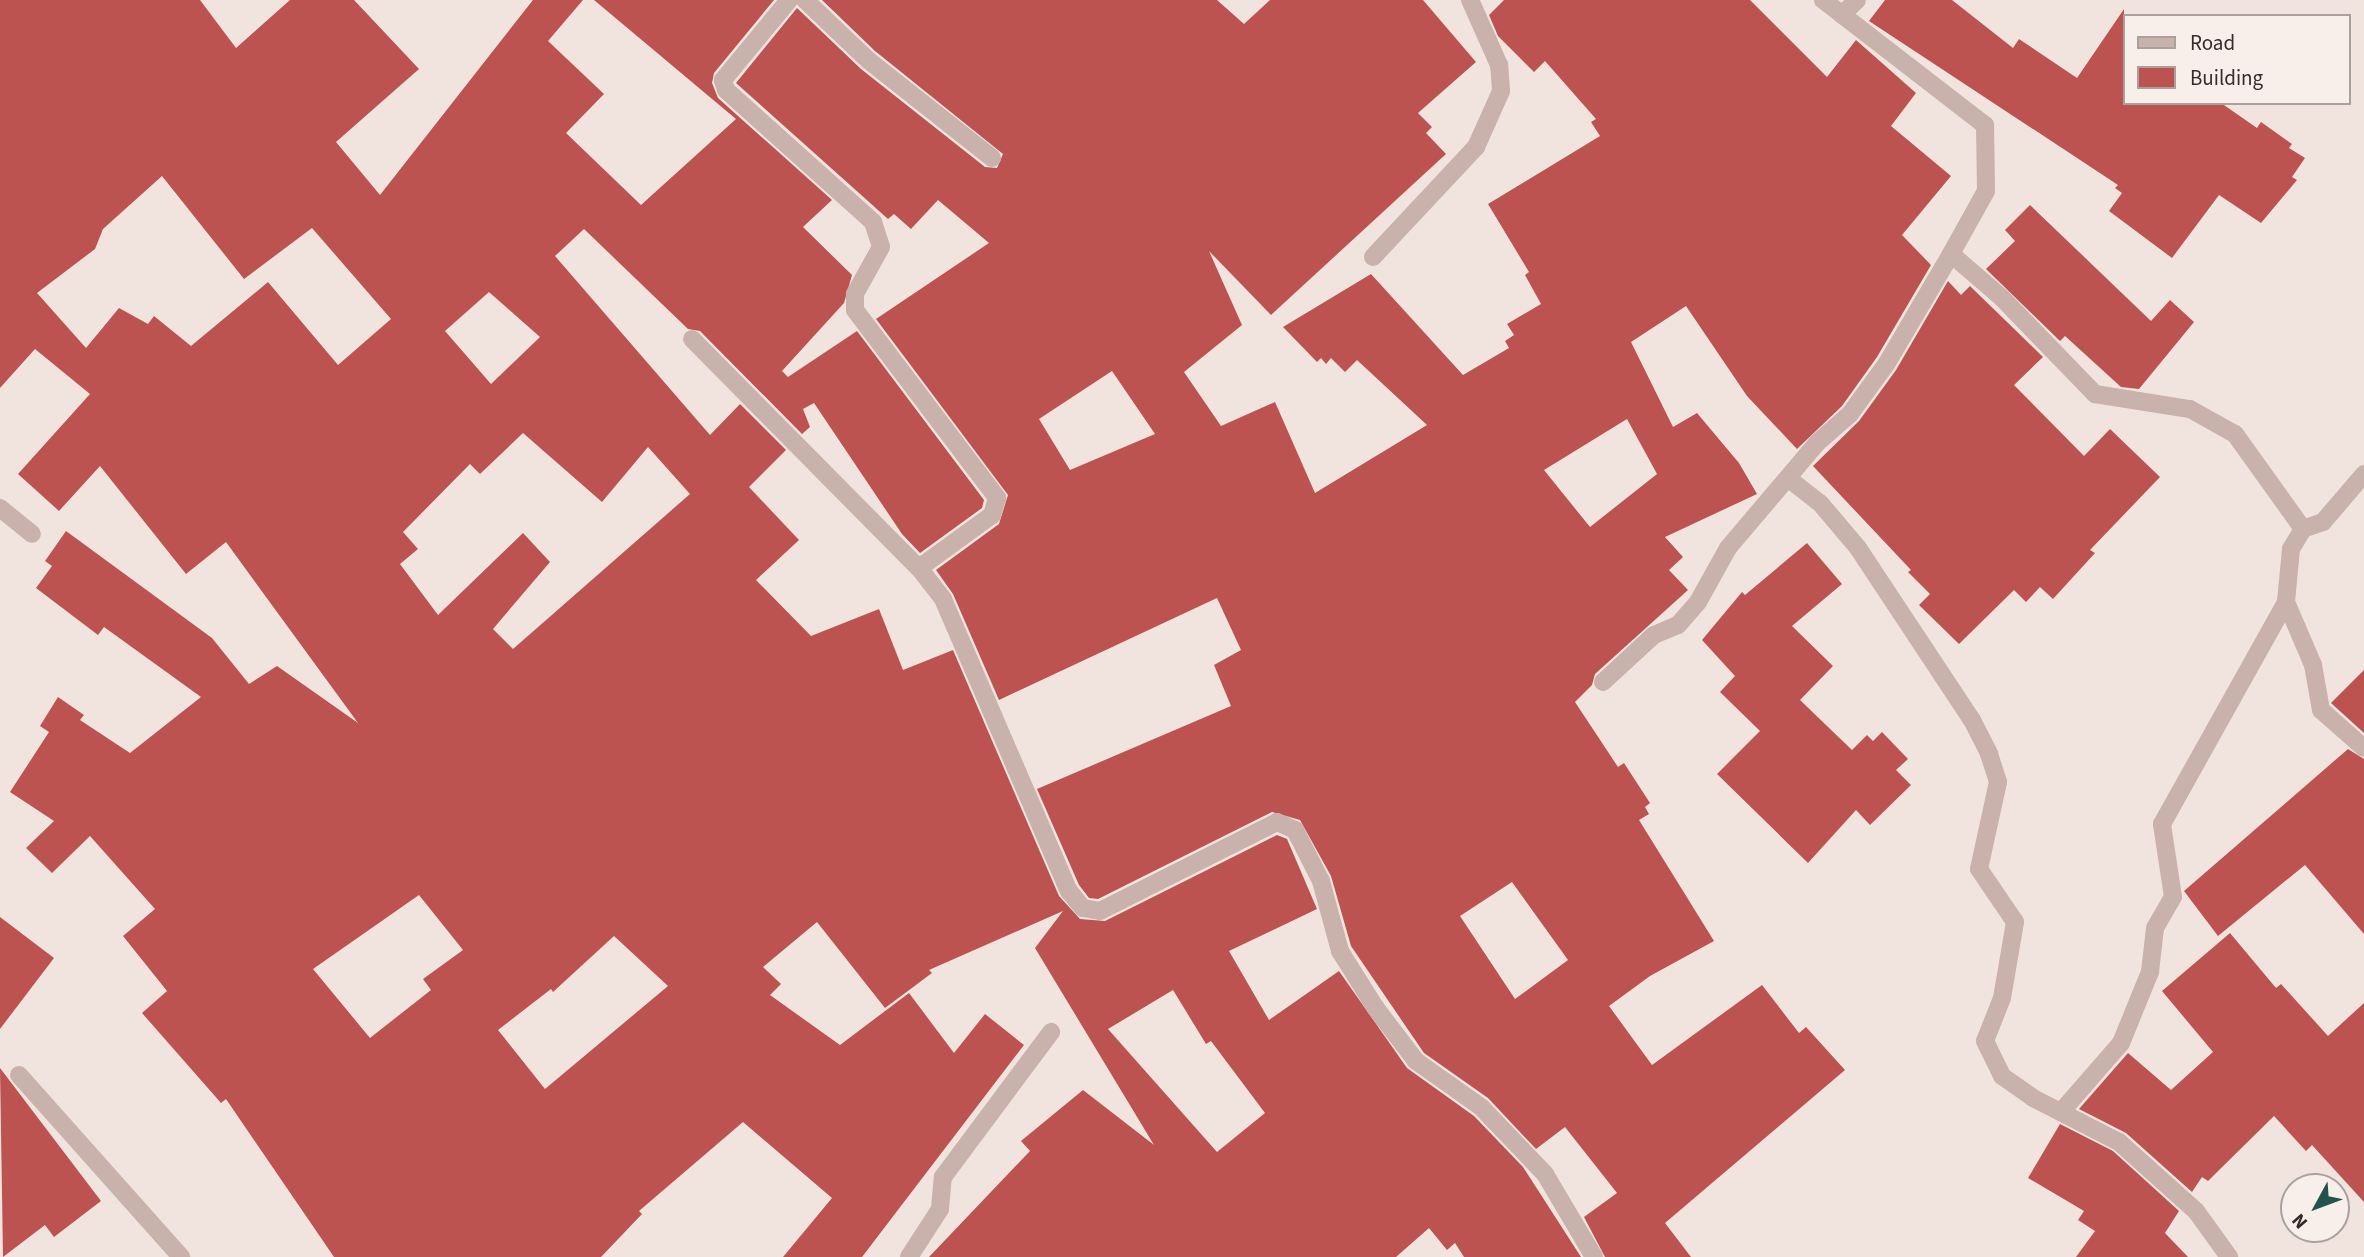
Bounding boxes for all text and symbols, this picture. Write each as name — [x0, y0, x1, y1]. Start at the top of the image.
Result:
legend — [2122, 14, 2350, 105]
text: Road — [2190, 28, 2235, 58]
text: Building — [2190, 63, 2263, 93]
north arrow — [2280, 1173, 2350, 1243]
text: N — [2286, 1207, 2315, 1234]

